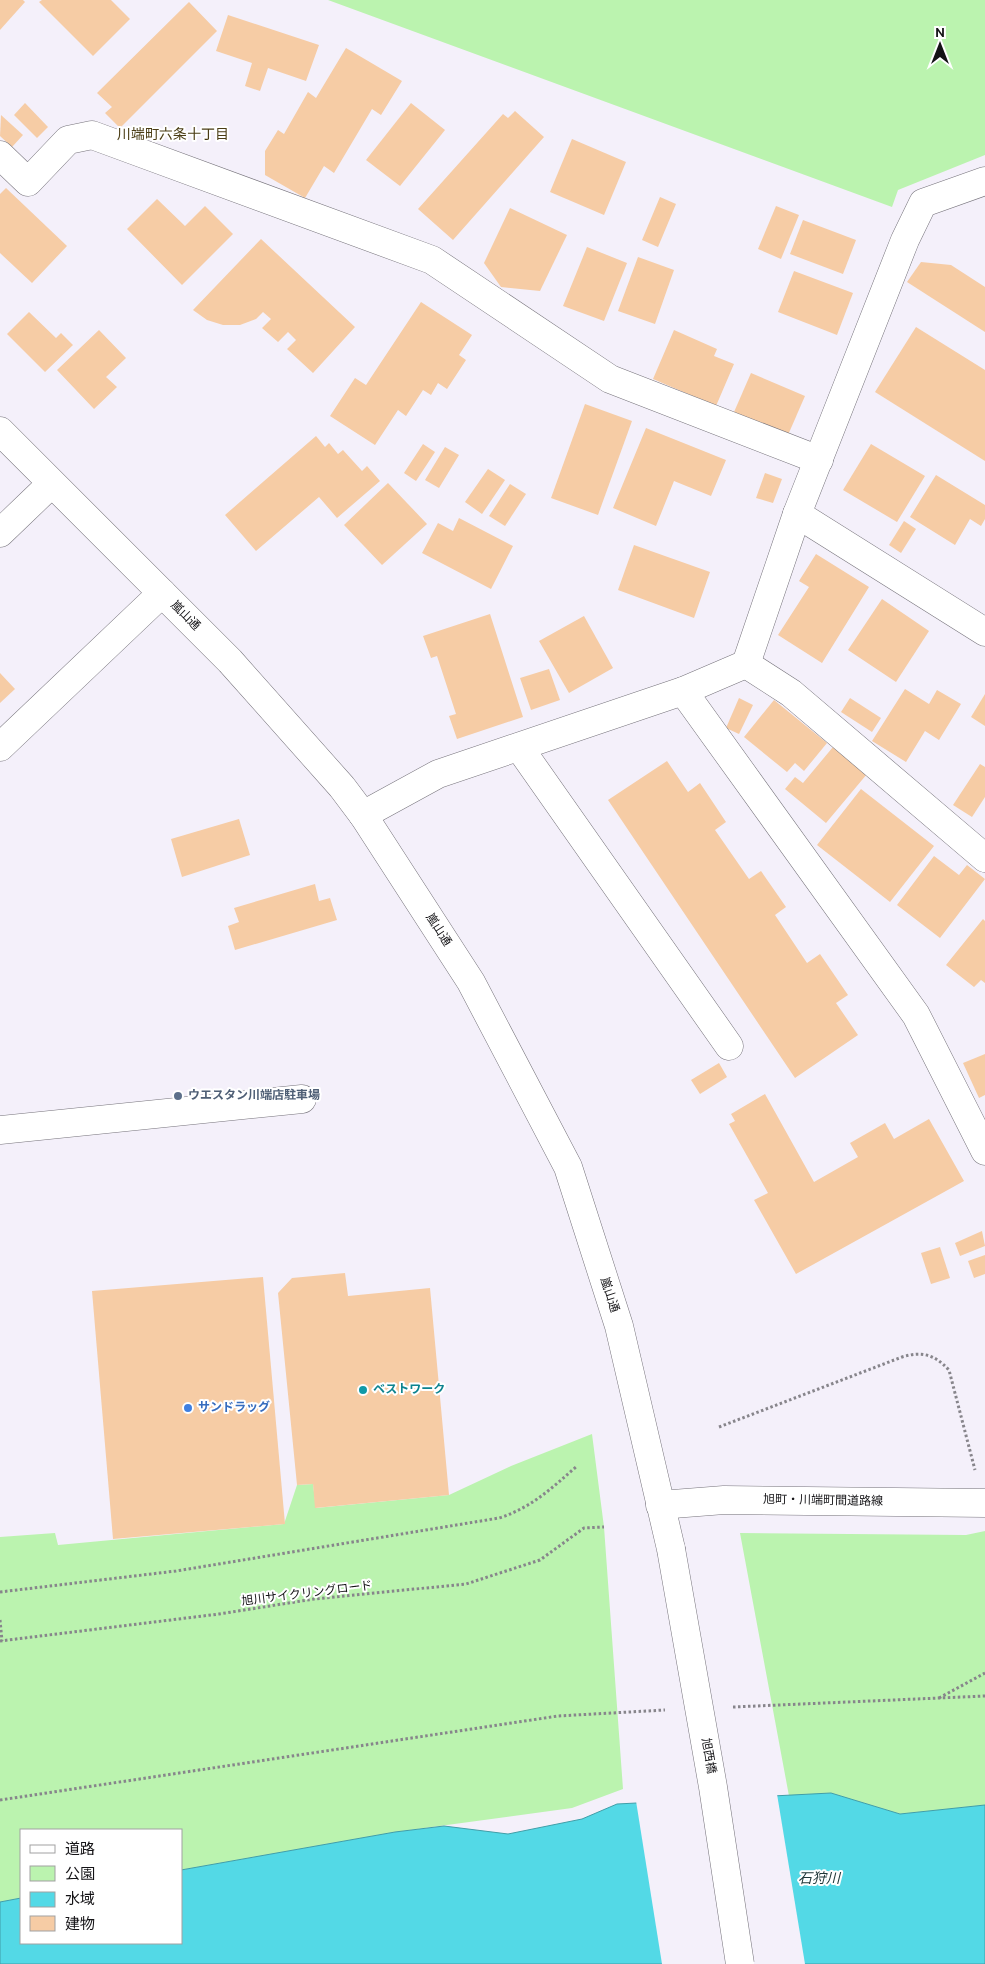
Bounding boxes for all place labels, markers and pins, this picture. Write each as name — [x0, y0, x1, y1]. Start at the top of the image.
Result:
place label: ウエスタン川端店駐車場 — [188, 1088, 320, 1104]
marker: ウエスタン川端店駐車場 — [172, 1090, 184, 1102]
place label: ベストワーク — [373, 1382, 445, 1398]
marker: ベストワーク — [357, 1384, 369, 1396]
place label: サンドラッグ — [198, 1400, 270, 1416]
marker: サンドラッグ — [182, 1402, 194, 1414]

